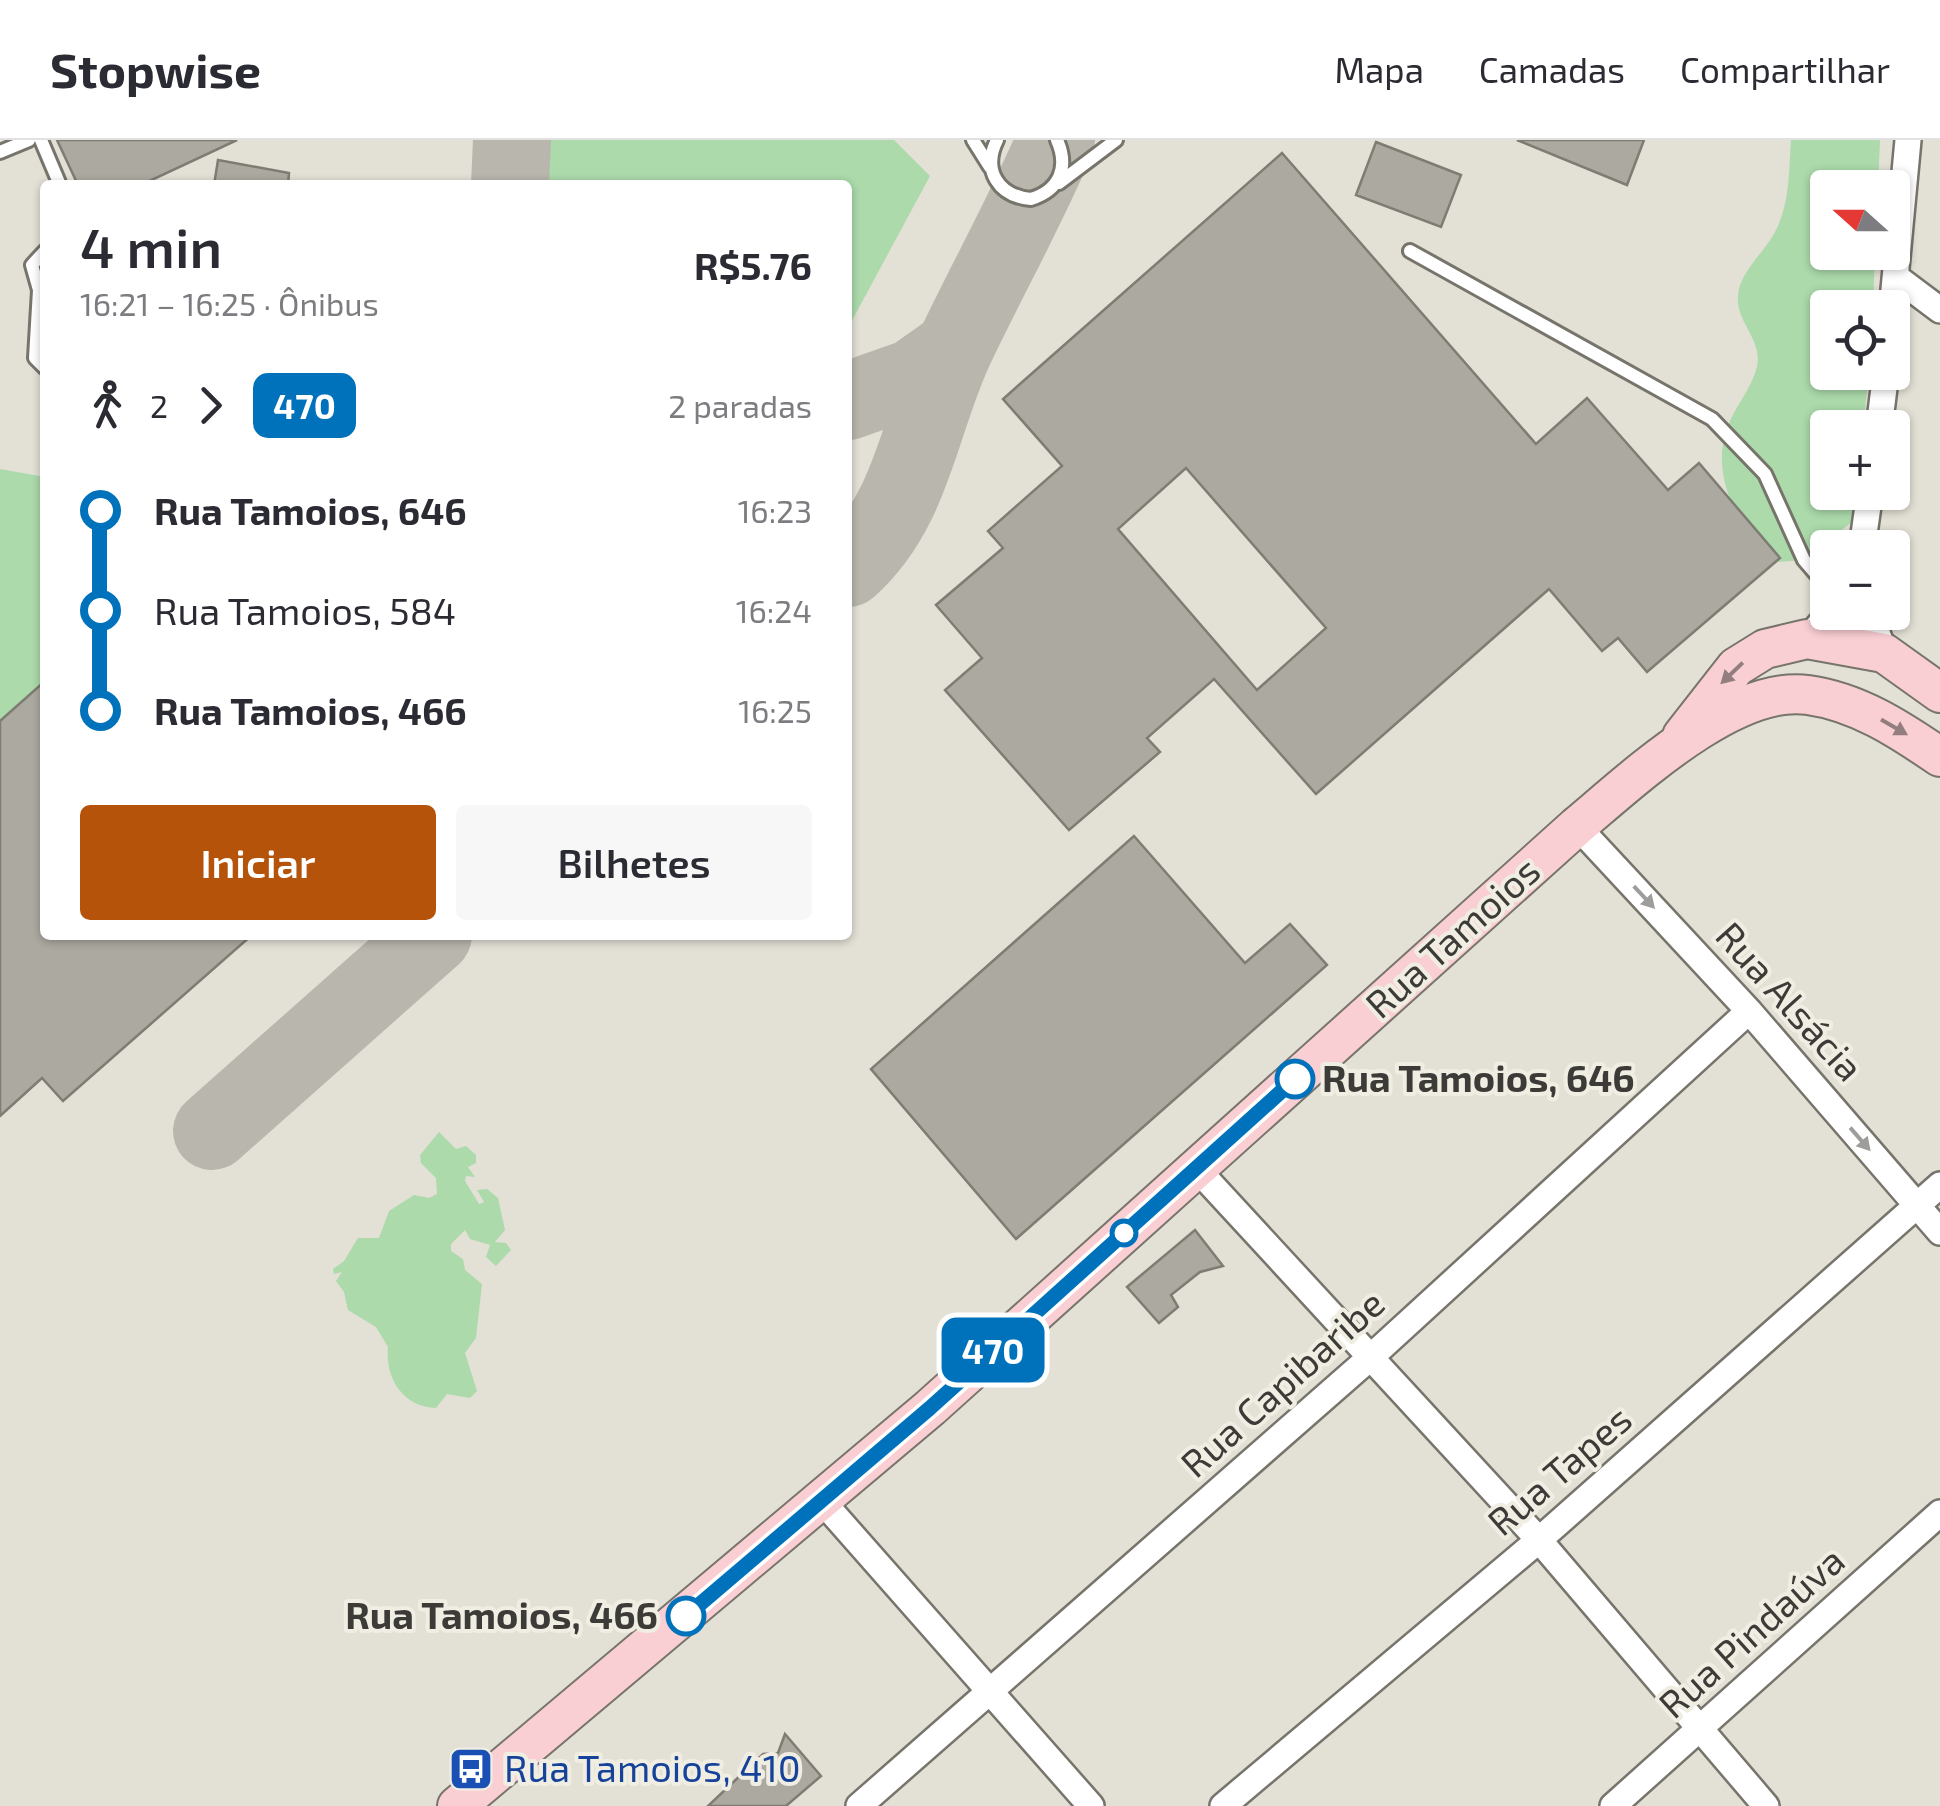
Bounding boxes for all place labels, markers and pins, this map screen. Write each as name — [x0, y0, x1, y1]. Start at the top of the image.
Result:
place label: Rua Tamoios, 646 — [1322, 1054, 1635, 1100]
marker: Rua Tamoios, 646 — [1276, 1060, 1314, 1098]
unlabelled marker — [1111, 1220, 1137, 1246]
place label: Rua Tamoios, 466 — [345, 1591, 658, 1637]
marker: Rua Tamoios, 466 — [667, 1597, 705, 1635]
place label: Rua Tamoios, 410 — [504, 1744, 801, 1790]
bus stop icon: Rua Tamoios, 410 — [448, 1746, 494, 1792]

